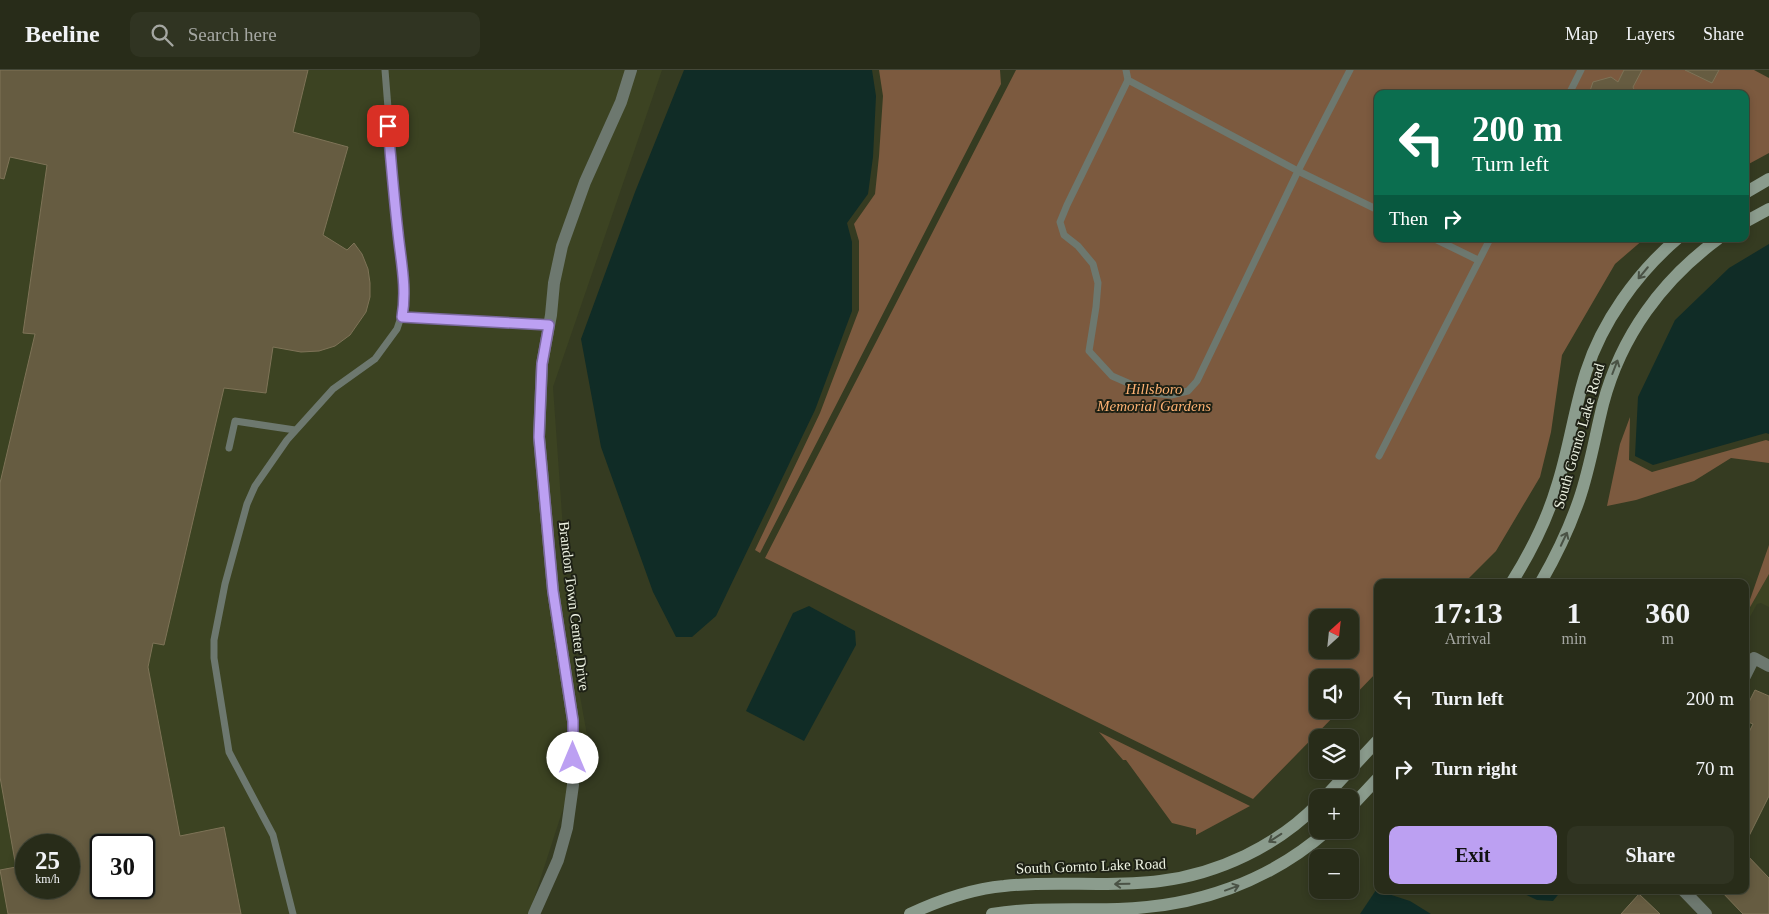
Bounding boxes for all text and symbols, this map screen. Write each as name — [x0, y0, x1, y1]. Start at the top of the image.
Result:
search box — [130, 12, 480, 57]
text: Beeline — [25, 21, 100, 47]
icon: search — [148, 21, 176, 49]
text: Search here — [188, 24, 277, 45]
text: Map — [1565, 24, 1598, 44]
text: Layers — [1626, 24, 1675, 44]
text: Share — [1703, 24, 1744, 44]
pin — [367, 105, 409, 147]
icon: left — [1389, 110, 1454, 175]
text: 200 m — [1472, 110, 1562, 149]
icon: arrive — [374, 112, 402, 140]
text: Turn left — [1472, 151, 1549, 176]
icon: right — [1438, 205, 1466, 233]
text: Then — [1389, 208, 1428, 229]
one-way arrow — [1637, 267, 1648, 280]
one-way arrow — [1611, 360, 1621, 375]
street label: South Gornto Lake Road — [1551, 361, 1608, 510]
park label: Hillsboro Memorial Gardens — [1096, 381, 1211, 414]
street label: Brandon Town Center Drive — [556, 520, 592, 692]
one-way arrow — [1559, 532, 1569, 547]
text: 17:13 — [1433, 596, 1503, 629]
text: 1 — [1566, 596, 1581, 629]
text: 360 — [1645, 596, 1690, 629]
north arrow — [1309, 609, 1359, 659]
map controls — [1309, 609, 1359, 899]
text: Arrival — [1445, 630, 1491, 647]
text: min — [1562, 630, 1586, 647]
text: m — [1661, 630, 1674, 647]
button: sound — [1309, 669, 1359, 719]
icon: left — [1389, 685, 1417, 713]
text: Turn left — [1432, 688, 1504, 709]
text: 200 m — [1686, 688, 1734, 709]
button: layers — [1309, 729, 1359, 779]
position arrow — [546, 731, 598, 783]
icon: right — [1389, 755, 1417, 783]
text: Turn right — [1432, 758, 1517, 779]
text: 70 m — [1695, 758, 1734, 779]
button: + — [1309, 789, 1359, 839]
button: Exit — [1389, 826, 1557, 884]
button: Share — [1567, 826, 1734, 884]
one-way arrow — [1268, 833, 1282, 843]
speed limit sign: 30 — [90, 834, 155, 899]
text: 25 — [35, 847, 60, 874]
button: − — [1309, 849, 1359, 899]
street label: South Gornto Lake Road — [1016, 855, 1167, 877]
text: km/h — [35, 872, 60, 886]
one-way arrow — [1114, 879, 1130, 888]
one-way arrow — [1224, 883, 1240, 892]

